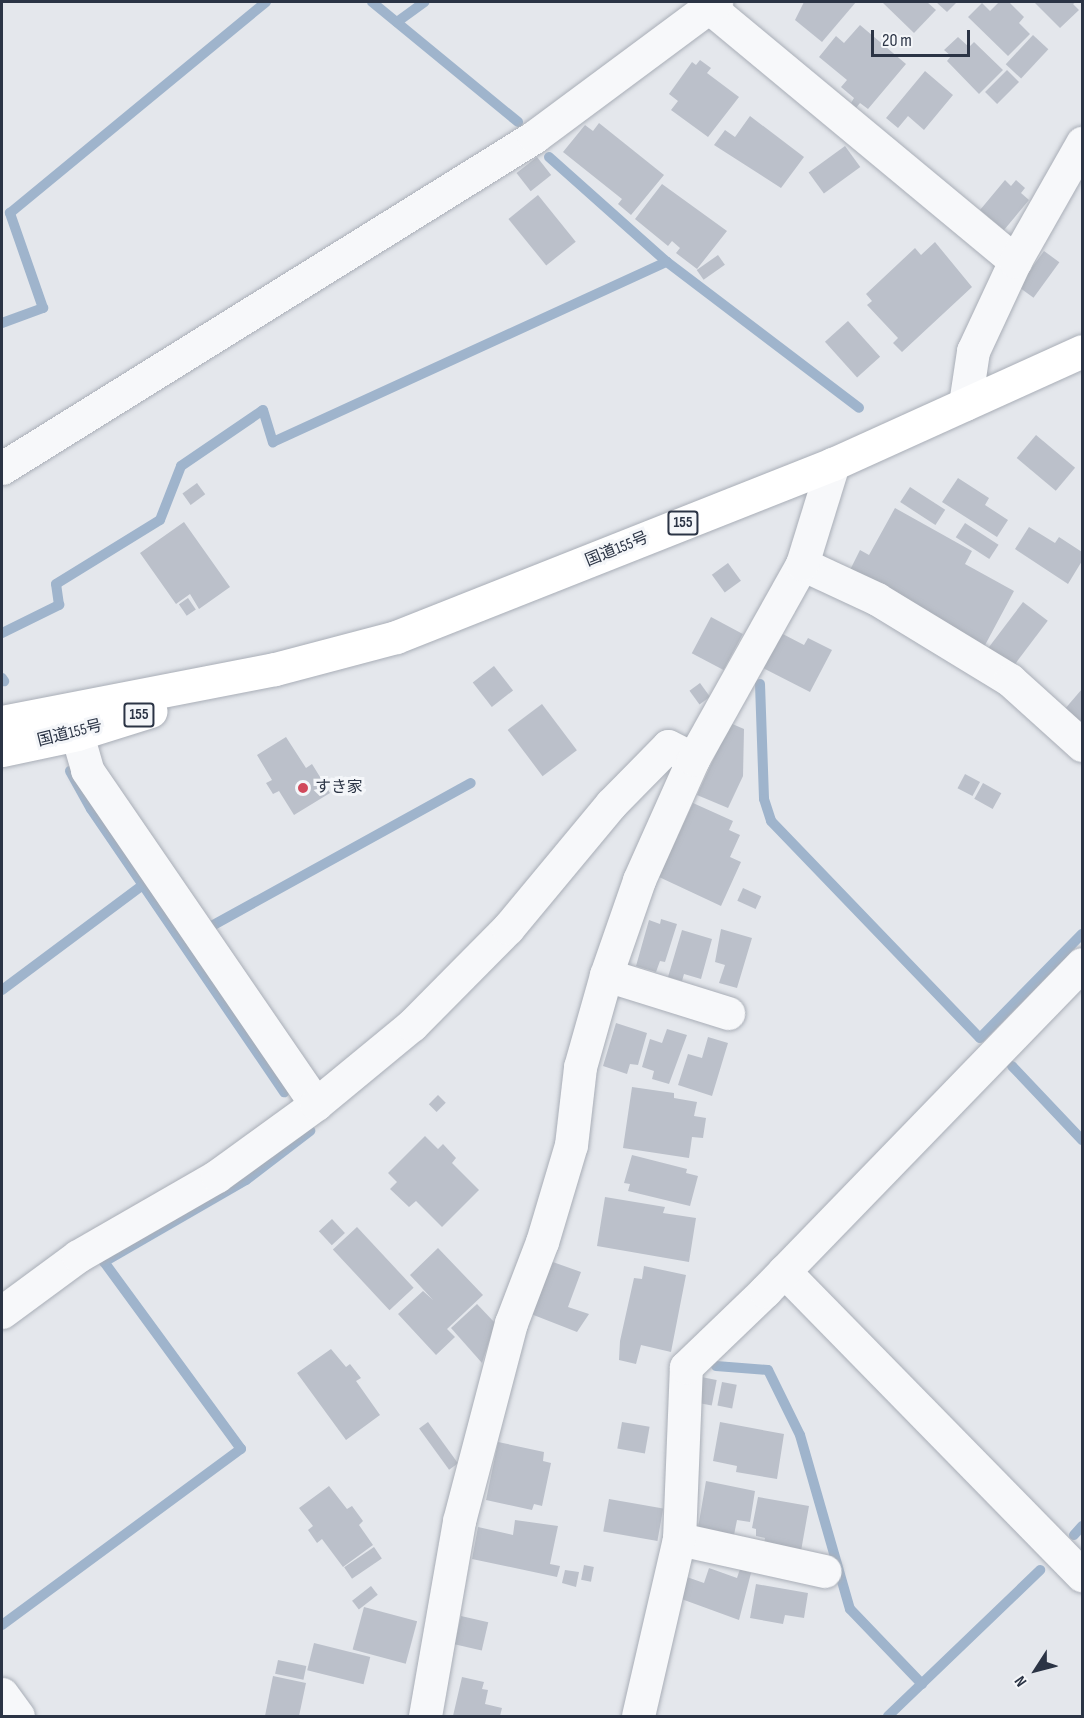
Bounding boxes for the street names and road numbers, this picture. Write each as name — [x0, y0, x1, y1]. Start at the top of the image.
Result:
road number: 155 — [666, 511, 700, 535]
street label: 国道155号 — [583, 529, 651, 571]
road number: 155 — [122, 703, 156, 727]
street label: 国道155号 — [35, 717, 105, 751]

